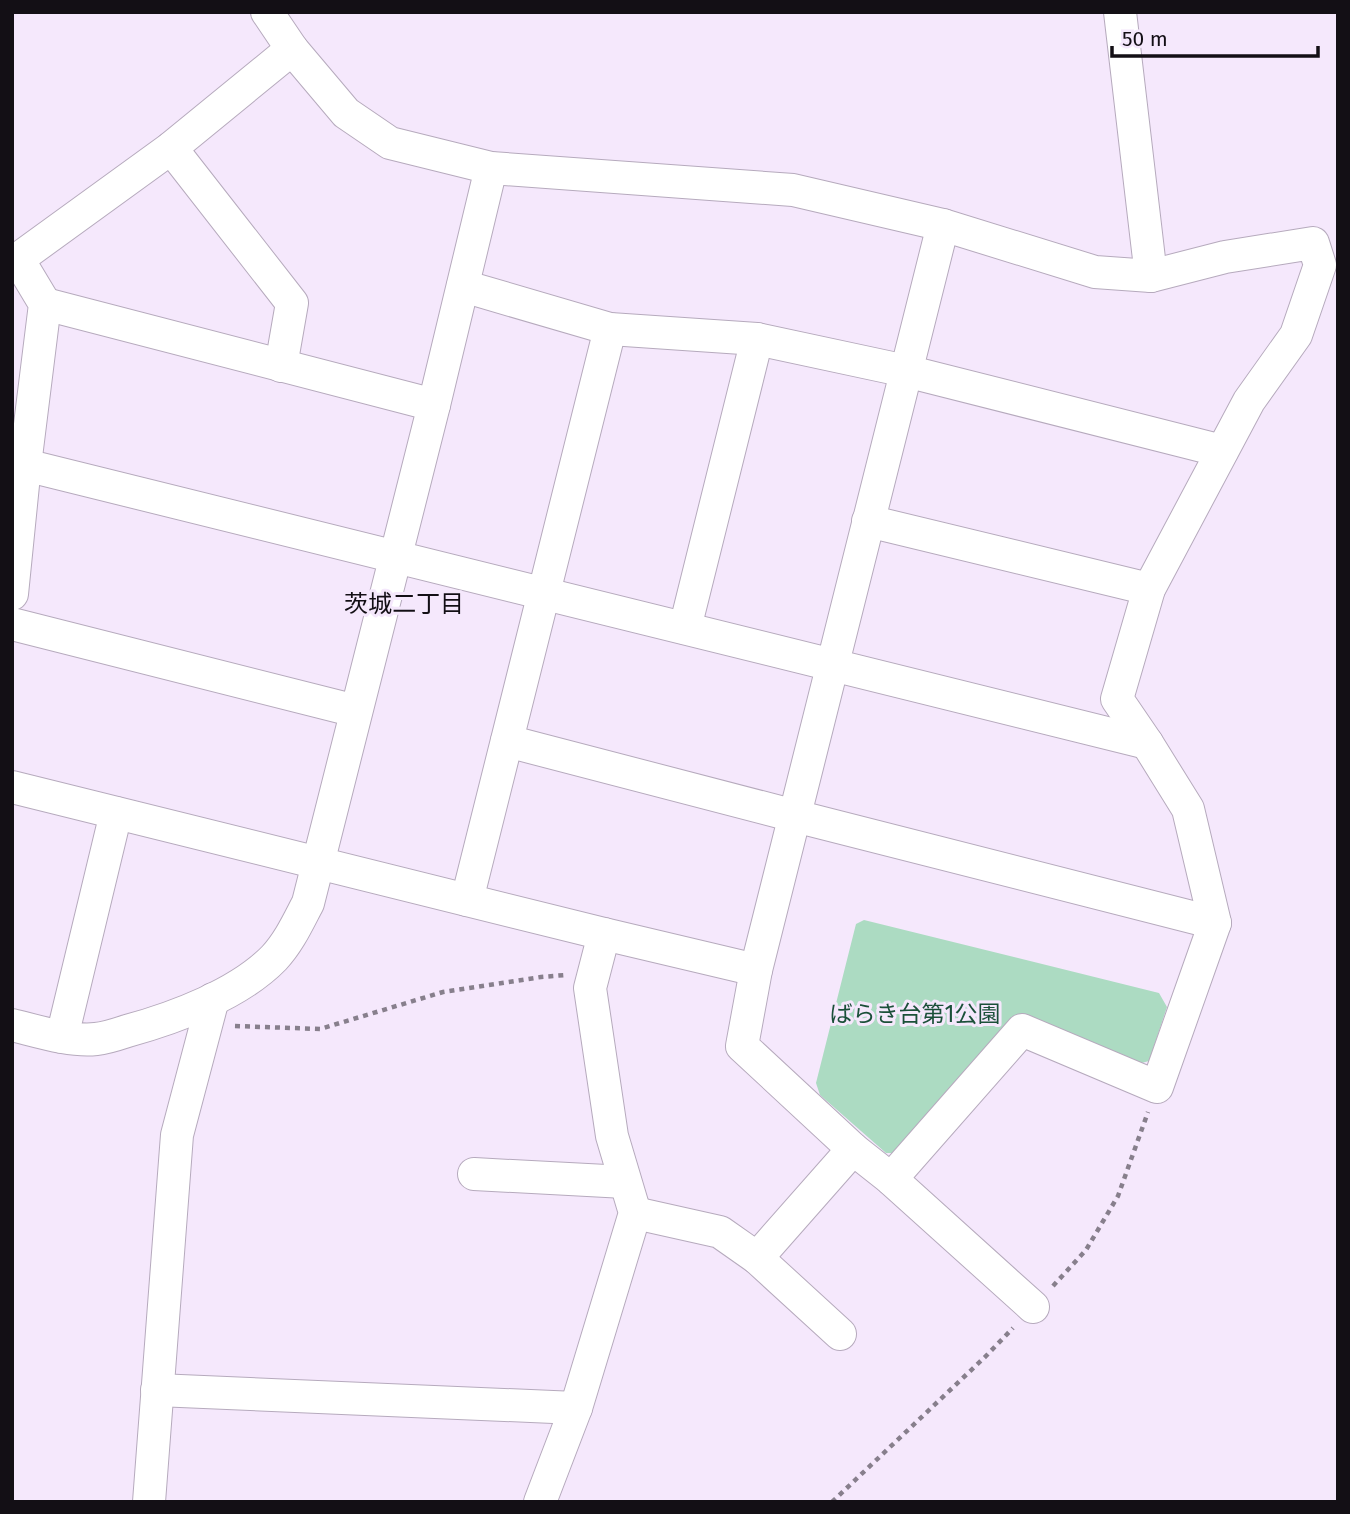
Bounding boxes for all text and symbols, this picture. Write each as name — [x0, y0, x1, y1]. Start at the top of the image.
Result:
scale bar — [1112, 14, 1318, 58]
text: 50 m — [1122, 26, 1168, 52]
district label: 茨城二丁目 — [344, 590, 464, 618]
park label: ばらき台第1公園 — [830, 1000, 1000, 1028]

